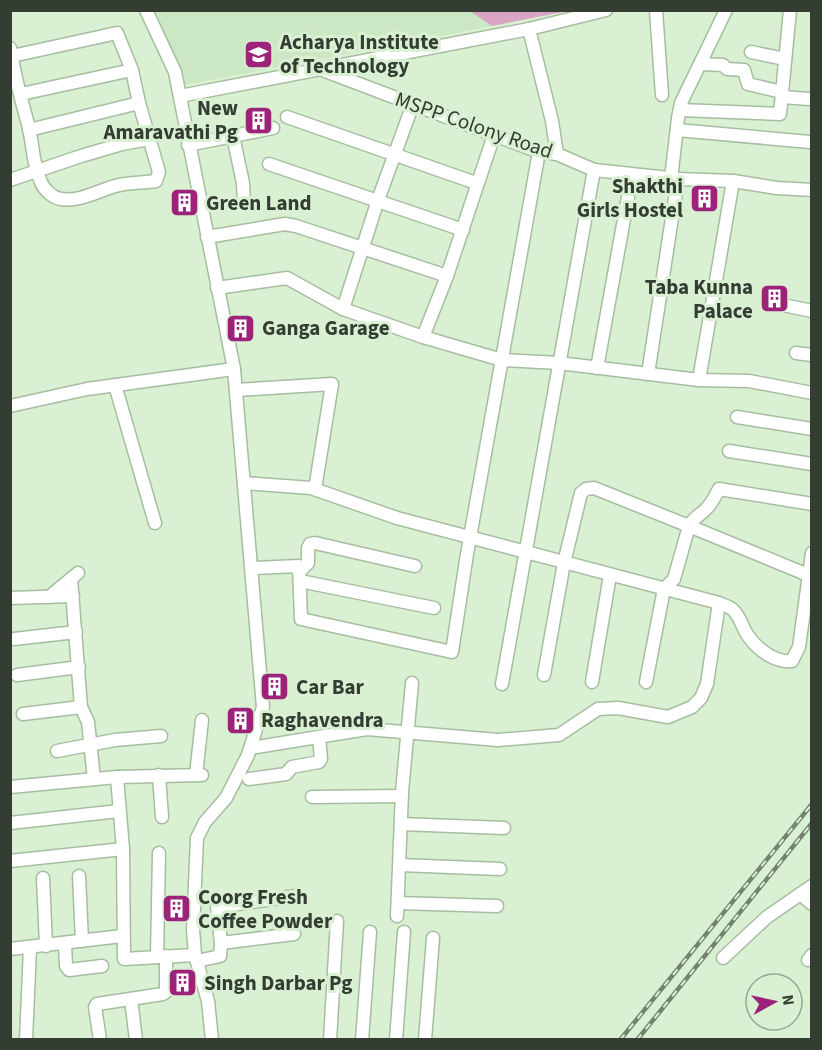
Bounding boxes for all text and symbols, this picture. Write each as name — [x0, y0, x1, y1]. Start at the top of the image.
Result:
place label: Acharya Institute of Technology — [279, 27, 439, 81]
school or university icon: Acharya Institute of Technology — [243, 38, 275, 70]
street label: MSPP Colony Road — [391, 84, 557, 166]
place label: New Amaravathi Pg — [102, 93, 238, 147]
building icon: New Amaravathi Pg — [243, 104, 275, 136]
place label: Shakthi Girls Hostel — [577, 171, 683, 225]
building icon: Shakthi Girls Hostel — [688, 182, 720, 214]
building icon: Green Land — [169, 187, 201, 219]
place label: Green Land — [206, 188, 312, 218]
place label: Taba Kunna Palace — [645, 272, 753, 326]
building icon: Taba Kunna Palace — [758, 283, 790, 315]
building icon: Ganga Garage — [225, 312, 257, 344]
place label: Ganga Garage — [262, 313, 390, 343]
building icon: Car Bar — [259, 671, 291, 703]
place label: Car Bar — [296, 672, 365, 702]
building icon: Raghavendra — [224, 704, 256, 736]
place label: Raghavendra — [261, 705, 384, 735]
place label: Coorg Fresh Coffee Powder — [198, 882, 333, 936]
building icon: Coorg Fresh Coffee Powder — [161, 893, 193, 925]
building icon: Singh Darbar Pg — [167, 967, 199, 999]
place label: Singh Darbar Pg — [204, 968, 352, 998]
north arrow — [744, 972, 804, 1032]
text: N — [776, 993, 799, 1007]

